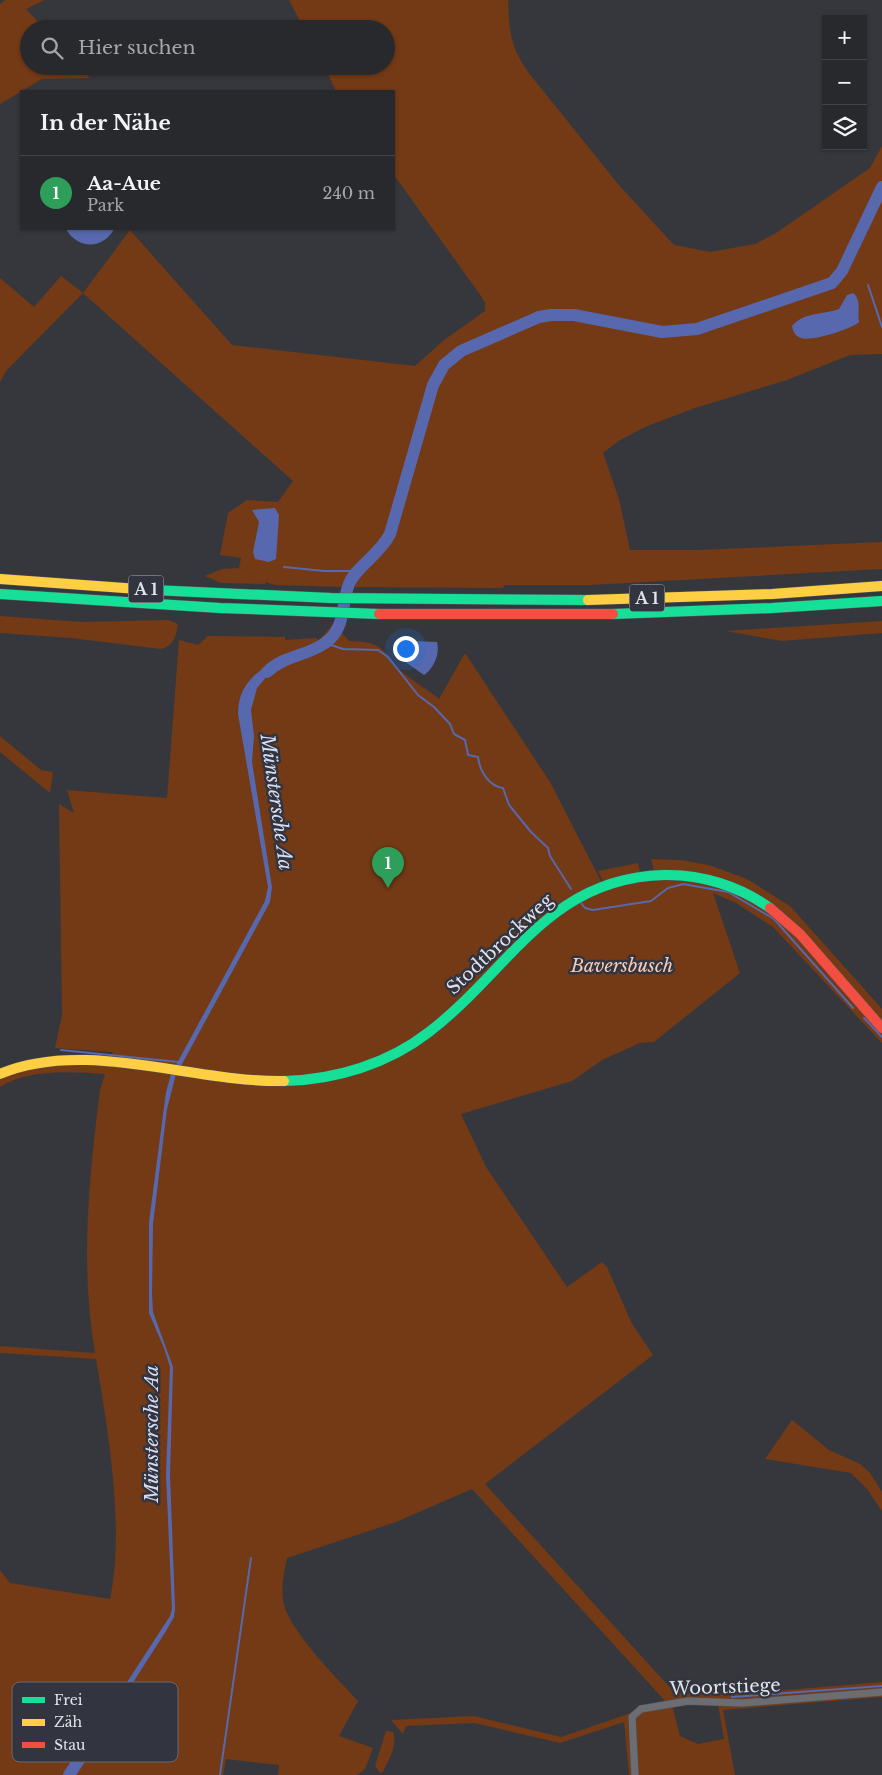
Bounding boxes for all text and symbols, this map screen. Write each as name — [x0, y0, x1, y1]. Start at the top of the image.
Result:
map controls — [822, 15, 867, 150]
button: + — [822, 15, 867, 60]
search box — [20, 20, 395, 75]
icon: search — [38, 34, 66, 62]
text: Hier suchen — [78, 36, 196, 59]
button: − — [822, 60, 867, 105]
button: layers — [822, 105, 867, 150]
text: In der Nähe — [40, 110, 171, 136]
text: Aa-Aue — [87, 172, 161, 195]
text: 1 — [53, 183, 59, 203]
text: 240 m — [323, 183, 375, 203]
text: Park — [87, 195, 124, 215]
road number: A 1 — [128, 576, 164, 602]
road number: A 1 — [630, 584, 664, 612]
your location — [393, 636, 419, 662]
water label: Münstersche Aa — [255, 731, 297, 872]
pin: 1 — [372, 847, 404, 888]
street label: Stodtbrockweg — [442, 889, 558, 999]
park label: Baversbusch — [570, 955, 673, 977]
water label: Münstersche Aa — [140, 1365, 163, 1504]
street label: Woortstiege — [668, 1674, 781, 1700]
legend — [12, 1682, 178, 1762]
text: Frei — [54, 1691, 83, 1709]
text: Zäh — [54, 1713, 83, 1731]
text: Stau — [54, 1736, 86, 1754]

